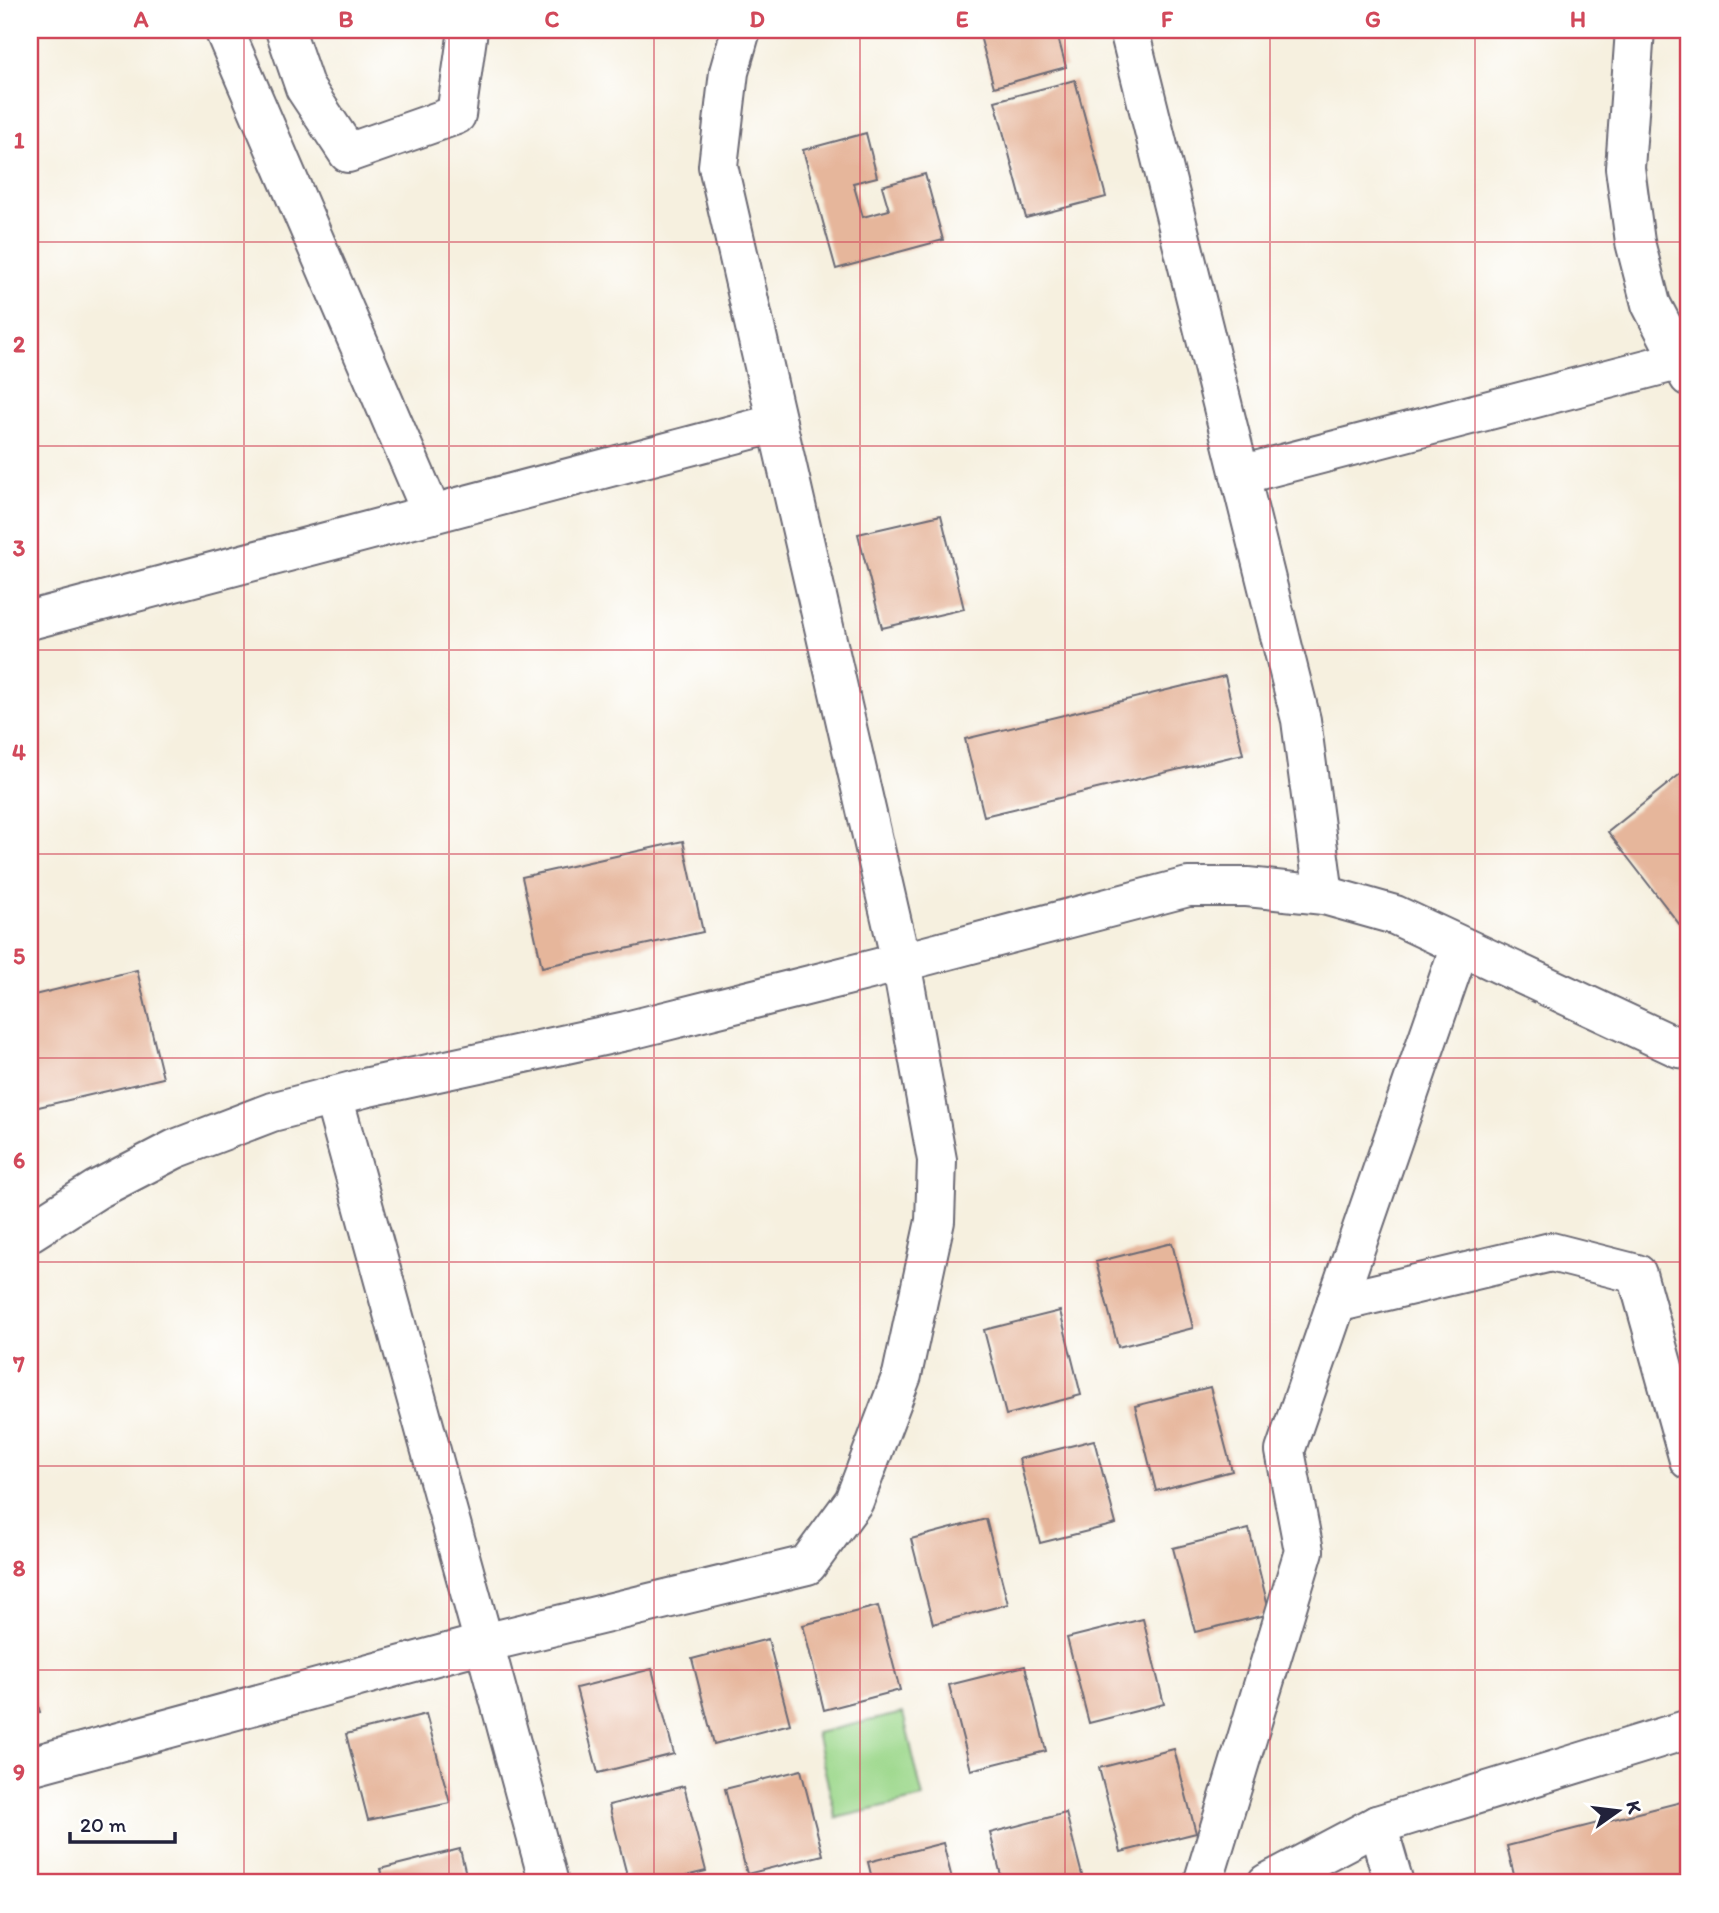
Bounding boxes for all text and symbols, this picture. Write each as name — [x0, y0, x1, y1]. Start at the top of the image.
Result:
text: A — [133, 5, 149, 33]
text: B — [339, 5, 354, 33]
text: C — [545, 5, 560, 33]
text: D — [749, 5, 765, 33]
text: E — [956, 5, 969, 33]
text: F — [1161, 5, 1174, 33]
text: G — [1365, 5, 1381, 33]
text: H — [1570, 5, 1586, 33]
text: 1 — [14, 126, 25, 154]
text: 2 — [13, 330, 26, 358]
text: 3 — [13, 534, 26, 562]
text: 4 — [12, 738, 26, 766]
text: 5 — [13, 942, 25, 970]
text: 6 — [13, 1146, 25, 1174]
text: 7 — [12, 1350, 25, 1378]
text: 8 — [13, 1554, 26, 1582]
text: 9 — [13, 1758, 25, 1786]
north arrow — [1582, 1776, 1652, 1846]
text: K — [1621, 1798, 1647, 1817]
scale bar — [70, 1801, 175, 1845]
text: 20 m — [80, 1812, 127, 1837]

